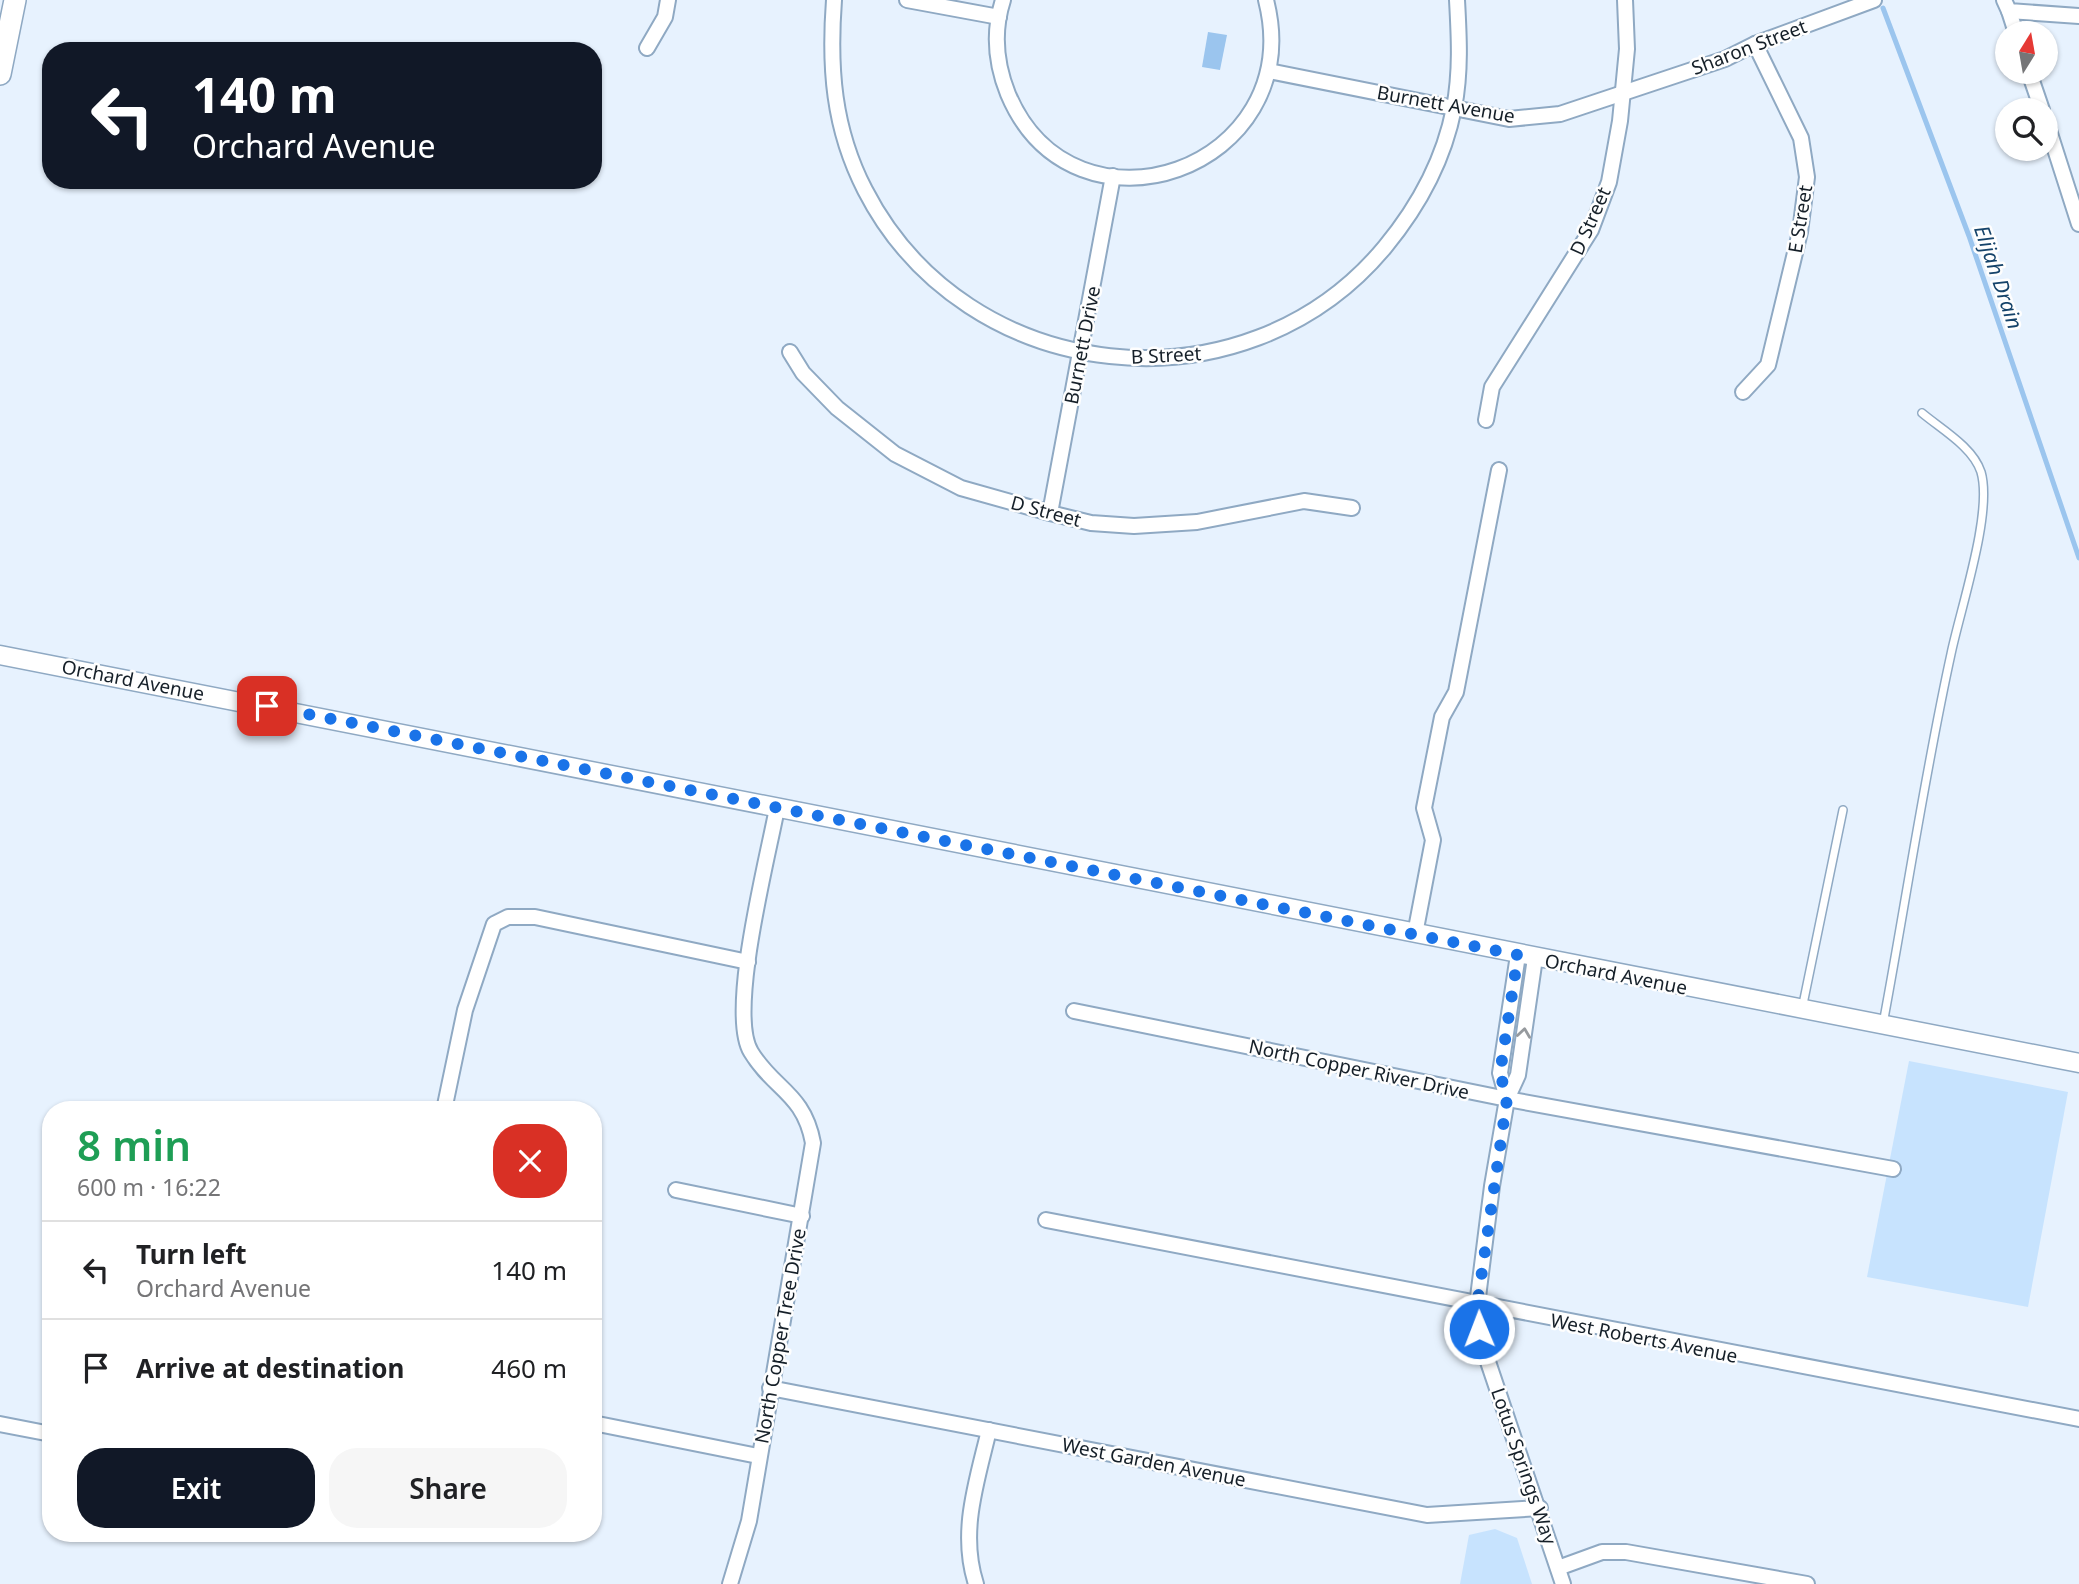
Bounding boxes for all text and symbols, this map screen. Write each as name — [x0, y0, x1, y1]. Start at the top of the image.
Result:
street label: Sharon Street — [1688, 13, 1811, 81]
north arrow — [1995, 21, 2058, 84]
map controls — [1995, 21, 2058, 161]
text: 140 m — [192, 61, 337, 127]
icon: left — [77, 70, 168, 161]
street label: Burnett Avenue — [1375, 79, 1517, 129]
button: search — [1995, 98, 2058, 161]
text: Orchard Avenue — [192, 124, 436, 167]
street label: D Street — [1564, 183, 1617, 259]
street label: E Street — [1782, 183, 1818, 255]
water label: Elijah Drain — [1968, 221, 2030, 333]
street label: Burnett Drive — [1058, 284, 1106, 406]
street label: B Street — [1130, 340, 1202, 370]
street label: D Street — [1008, 489, 1084, 533]
street label: Orchard Avenue — [60, 653, 206, 707]
pin — [237, 676, 297, 736]
icon: arrive — [248, 687, 286, 725]
street label: Orchard Avenue — [1543, 947, 1689, 1001]
one-way arrow — [1516, 1027, 1531, 1039]
street label: North Copper River Drive — [1246, 1033, 1472, 1105]
text: 8 min — [77, 1116, 191, 1173]
button: close — [493, 1124, 567, 1198]
text: 600 m · 16:22 — [77, 1171, 221, 1203]
street label: North Copper Tree Drive — [748, 1226, 812, 1446]
text: Turn left — [136, 1236, 247, 1272]
icon: left — [77, 1251, 115, 1289]
text: 140 m — [491, 1252, 567, 1288]
text: Orchard Avenue — [136, 1272, 311, 1304]
position arrow — [1442, 1292, 1516, 1366]
street label: West Roberts Avenue — [1548, 1307, 1740, 1369]
icon: arrive — [77, 1349, 115, 1387]
text: Arrive at destination — [136, 1350, 405, 1386]
text: 460 m — [491, 1350, 567, 1386]
street label: Lotus Springs Way — [1485, 1384, 1563, 1548]
street label: West Garden Avenue — [1060, 1431, 1248, 1493]
button: Exit — [77, 1448, 315, 1528]
button: Share — [329, 1448, 567, 1528]

